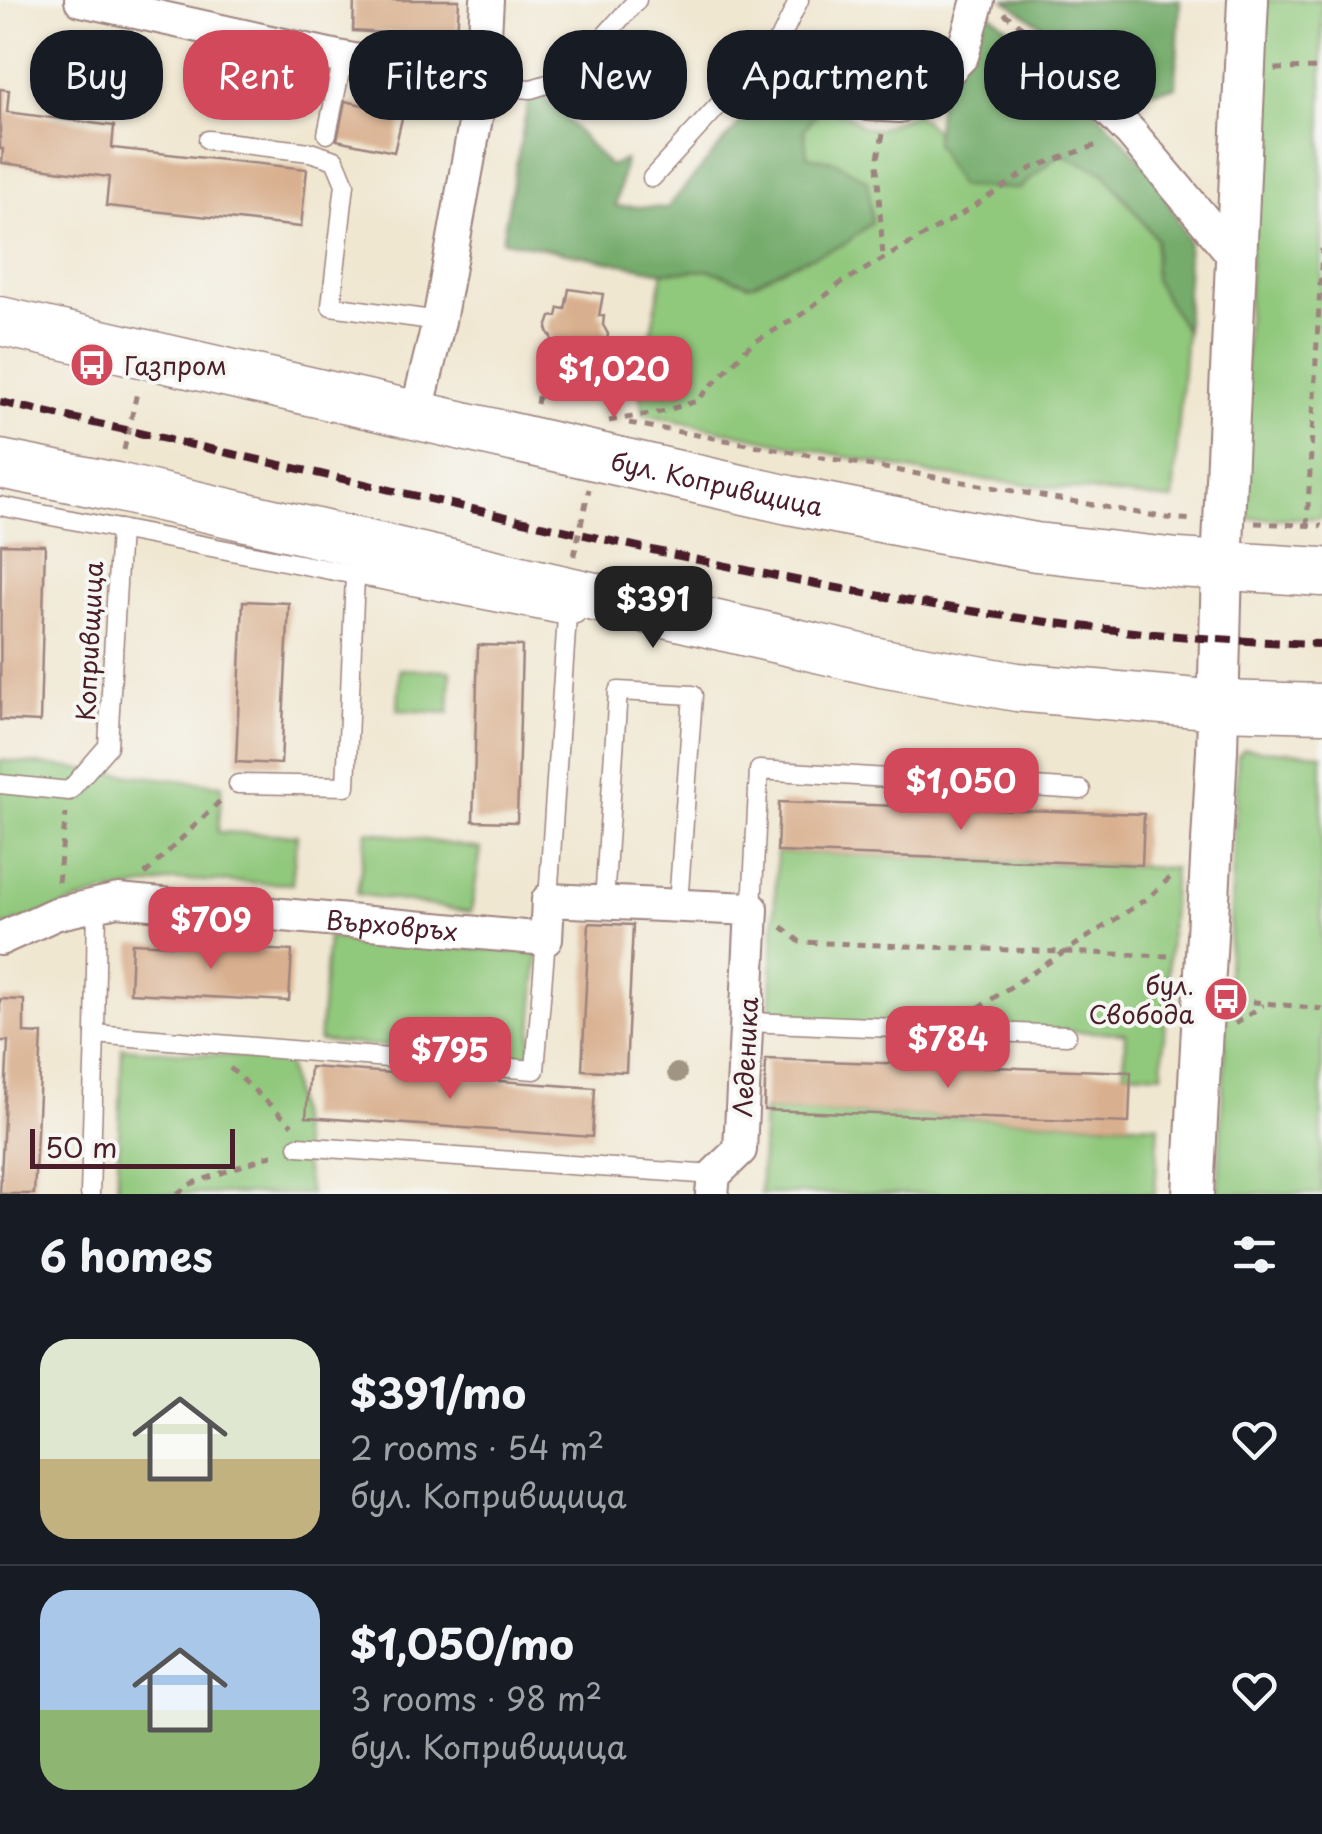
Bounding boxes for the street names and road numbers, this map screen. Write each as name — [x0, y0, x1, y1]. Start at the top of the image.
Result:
street label: бул. Копривщица — [607, 441, 826, 525]
street label: Копривщица — [66, 560, 112, 722]
street label: Върховръх — [324, 900, 460, 950]
street label: Леденика — [723, 996, 767, 1118]

